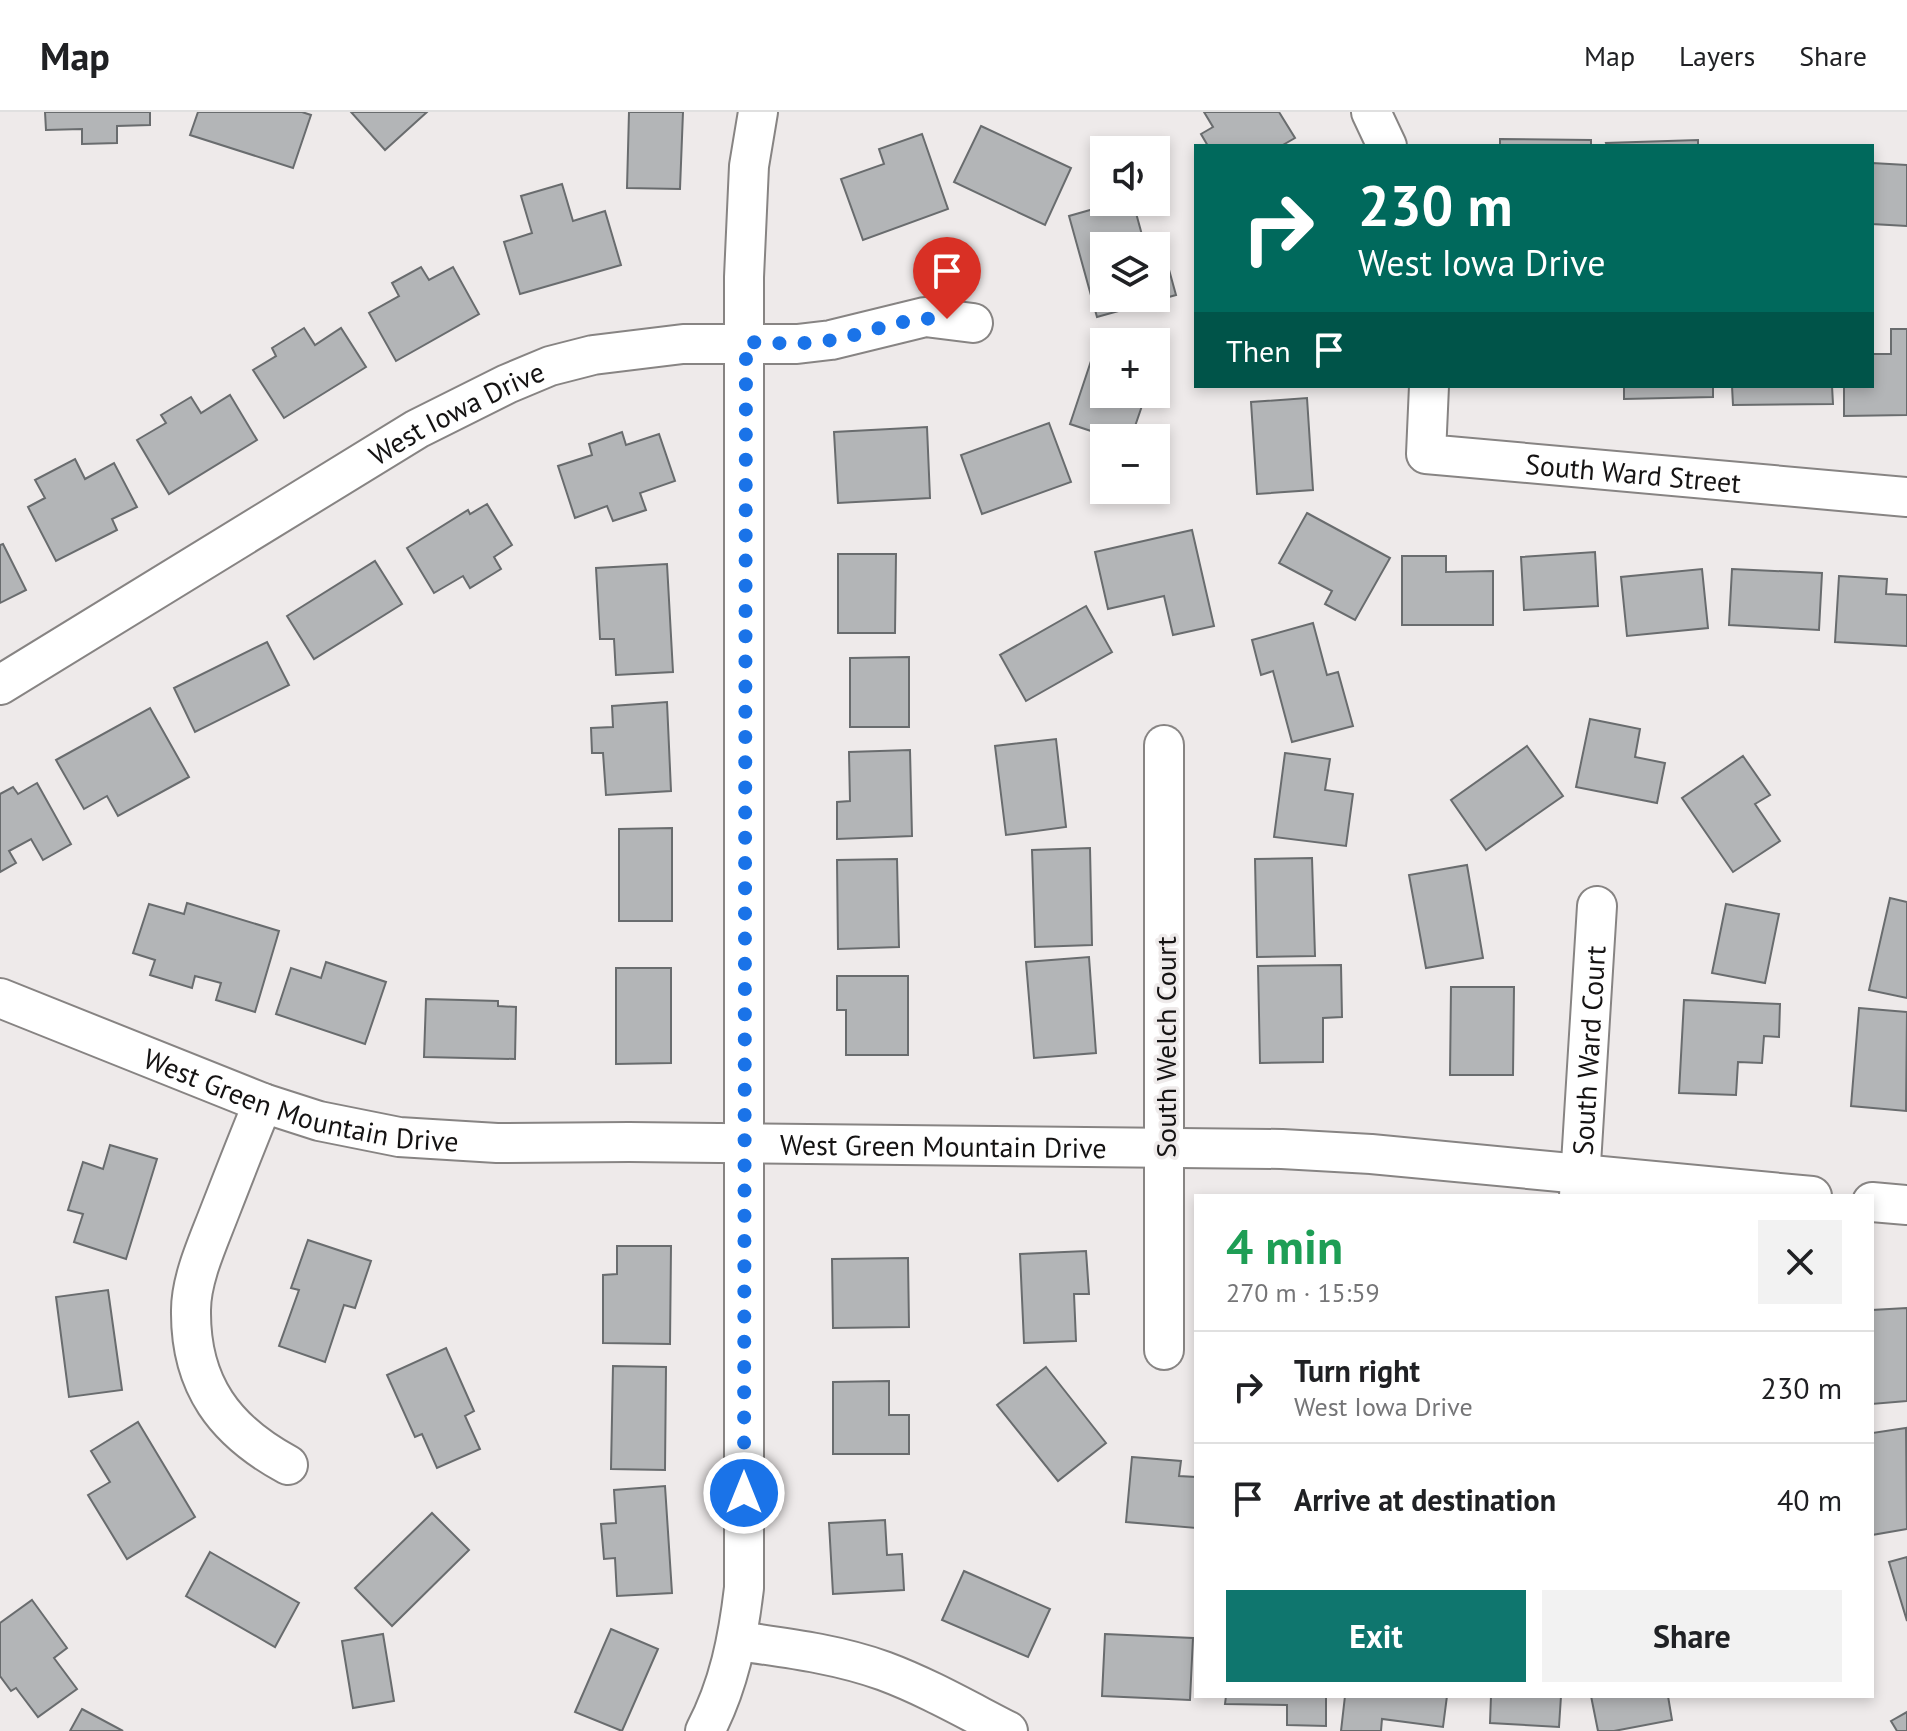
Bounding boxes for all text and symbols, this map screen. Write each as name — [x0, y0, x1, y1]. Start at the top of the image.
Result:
text: Map — [40, 31, 110, 80]
text: Map — [1584, 37, 1635, 74]
text: Layers — [1679, 37, 1755, 74]
text: Share — [1799, 37, 1867, 74]
map controls — [1090, 136, 1170, 504]
button: sound — [1090, 136, 1170, 216]
text: 230 m — [1358, 169, 1513, 241]
icon: right — [1226, 176, 1330, 280]
button: layers — [1090, 232, 1170, 312]
pin — [913, 237, 981, 319]
text: West Iowa Drive — [1358, 239, 1606, 286]
icon: arrive — [925, 249, 969, 293]
button: + — [1090, 328, 1170, 408]
icon: arrive — [1307, 328, 1351, 372]
text: Then — [1226, 331, 1291, 370]
street label: West Iowa Drive — [362, 352, 550, 473]
button: − — [1090, 424, 1170, 504]
street label: South Ward Street — [1524, 444, 1743, 501]
street label: South Welch Court — [1147, 936, 1184, 1158]
street label: South Ward Court — [1563, 944, 1613, 1156]
street label: West Green Mountain Drive — [139, 1039, 460, 1159]
street label: West Green Mountain Drive — [780, 1125, 1107, 1166]
text: 4 min — [1226, 1215, 1343, 1277]
button: close — [1758, 1220, 1842, 1304]
text: 270 m · 15:59 — [1226, 1276, 1380, 1309]
text: Turn right — [1294, 1351, 1420, 1390]
icon: right — [1226, 1365, 1270, 1409]
text: 230 m — [1761, 1368, 1842, 1407]
text: West Iowa Drive — [1294, 1390, 1473, 1423]
position arrow — [702, 1451, 786, 1535]
icon: arrive — [1226, 1477, 1270, 1521]
text: Arrive at destination — [1294, 1480, 1556, 1519]
text: 40 m — [1777, 1480, 1842, 1519]
button: Exit — [1226, 1590, 1526, 1682]
button: Share — [1542, 1590, 1842, 1682]

